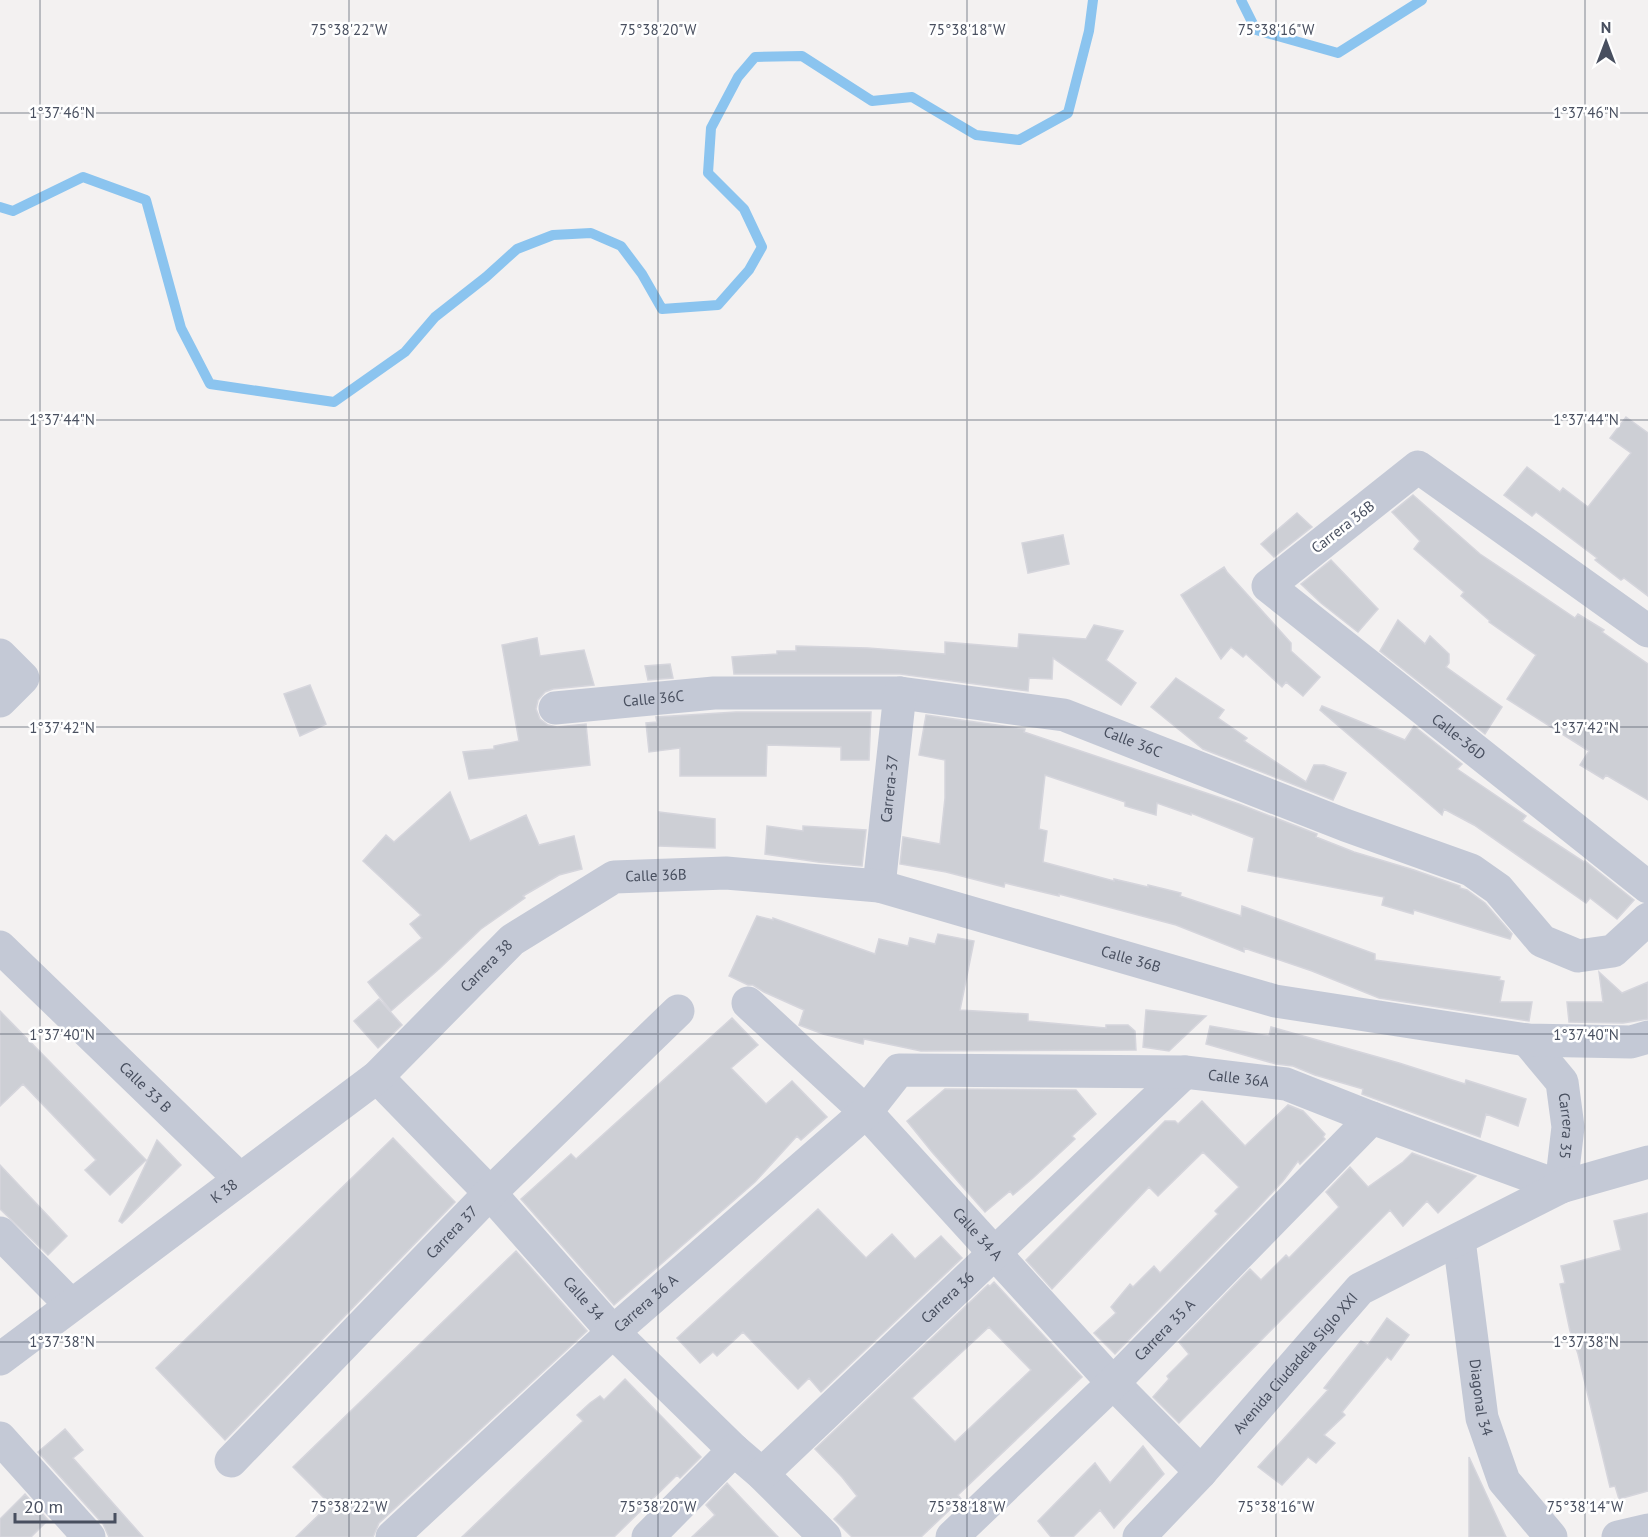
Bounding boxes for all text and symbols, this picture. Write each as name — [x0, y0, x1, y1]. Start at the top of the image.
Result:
north arrow — [1576, 12, 1636, 72]
text: N — [1601, 17, 1611, 37]
text: 75°38'22"W — [311, 20, 388, 39]
text: 75°38'20"W — [620, 20, 697, 39]
text: 75°38'18"W — [929, 20, 1006, 39]
text: 75°38'16"W — [1238, 20, 1315, 39]
text: 1°37'46"N — [29, 103, 95, 122]
text: 1°37'46"N — [1553, 103, 1619, 122]
text: 1°37'44"N — [29, 410, 95, 429]
text: 1°37'44"N — [1553, 410, 1619, 429]
street label: Carrera 36B — [1307, 496, 1378, 557]
street label: Calle 36C — [622, 686, 685, 711]
street label: Calle-36D — [1428, 709, 1490, 764]
text: 1°37'42"N — [29, 718, 95, 737]
text: 1°37'42"N — [1553, 718, 1619, 737]
street label: Calle 36C — [1101, 721, 1165, 761]
street label: Carrera-37 — [876, 754, 902, 823]
street label: Calle 36B — [625, 864, 687, 886]
street label: Carrera 38 — [456, 935, 516, 996]
street label: Calle 36B — [1099, 941, 1163, 976]
text: 1°37'40"N — [29, 1025, 95, 1044]
text: 1°37'40"N — [1553, 1025, 1619, 1044]
street label: Calle 33 B — [115, 1057, 176, 1117]
street label: Calle 36A — [1207, 1065, 1270, 1091]
street label: Carrera 35 — [1555, 1092, 1578, 1160]
street label: K 38 — [207, 1175, 241, 1207]
street label: Carrera 37 — [422, 1201, 482, 1263]
street label: Calle 34 A — [949, 1204, 1007, 1264]
street label: Carrera 36 — [917, 1267, 978, 1327]
street label: Carrera 36 A — [610, 1270, 682, 1336]
street label: Calle 34 — [559, 1272, 608, 1324]
street label: Avenida Ciudadela Siglo XXI — [1229, 1288, 1362, 1437]
street label: Carrera 35 A — [1130, 1295, 1199, 1364]
text: 1°37'38"N — [29, 1332, 95, 1351]
text: 1°37'38"N — [1553, 1332, 1619, 1351]
street label: Diagonal 34 — [1465, 1358, 1498, 1438]
scale bar — [15, 1486, 116, 1524]
text: 20 m — [24, 1495, 63, 1518]
text: 75°38'22"W — [311, 1497, 388, 1516]
text: 75°38'20"W — [620, 1497, 697, 1516]
text: 75°38'18"W — [929, 1497, 1006, 1516]
text: 75°38'16"W — [1238, 1497, 1315, 1516]
text: 75°38'14"W — [1547, 1497, 1624, 1516]

